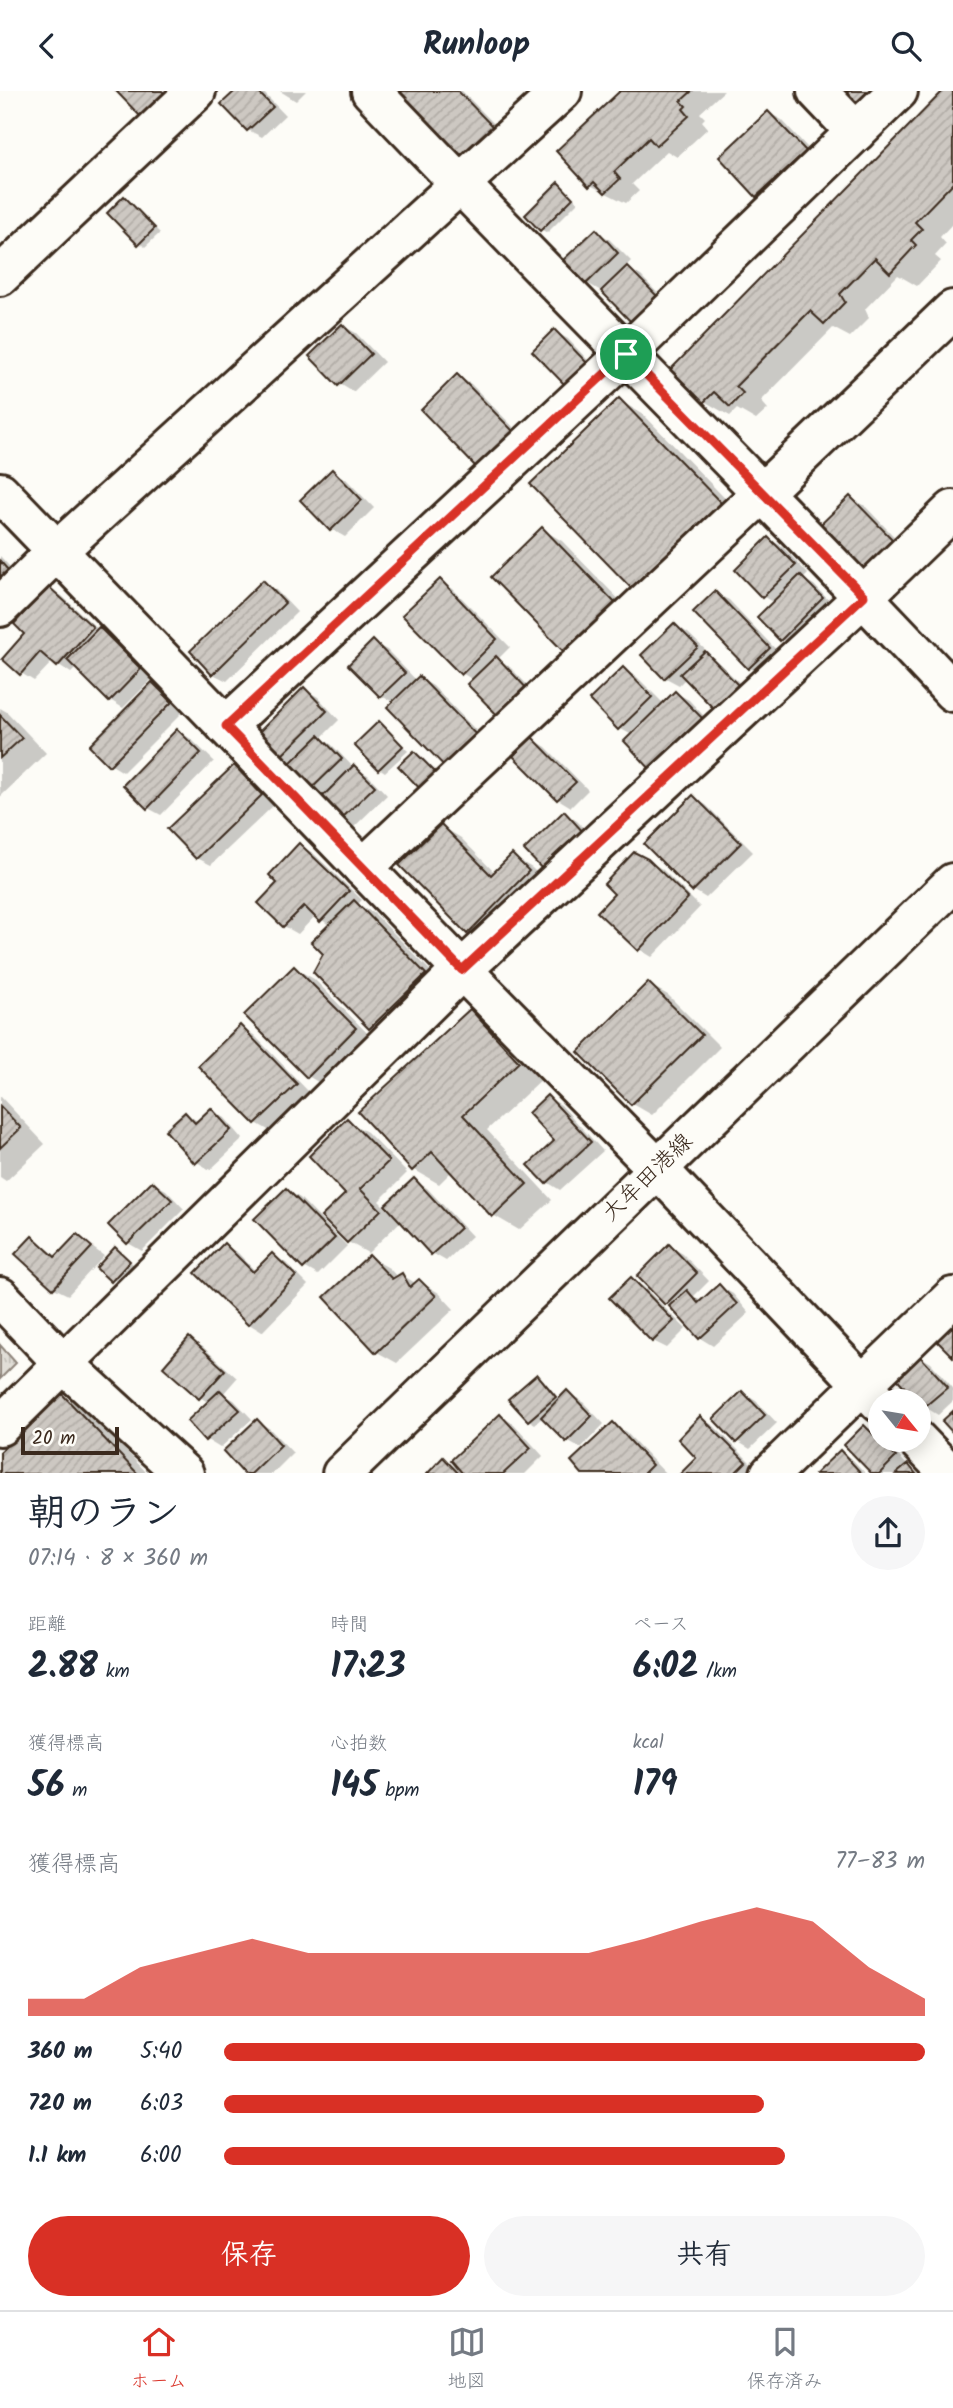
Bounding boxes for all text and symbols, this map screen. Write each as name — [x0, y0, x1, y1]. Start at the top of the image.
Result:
text: Runloop — [423, 20, 530, 71]
icon: back — [28, 27, 66, 65]
icon: search — [887, 27, 925, 65]
pin — [596, 324, 656, 384]
icon: arrive — [607, 335, 645, 373]
street label: 大牟田港線 — [594, 1125, 702, 1231]
north arrow — [868, 1389, 931, 1453]
map controls — [868, 1389, 931, 1452]
text: 20 m — [32, 1424, 75, 1454]
scale bar — [21, 1425, 119, 1456]
text: 朝のラン — [28, 1485, 180, 1545]
button: share — [851, 1496, 925, 1570]
text: 07:14 · 8 × 360 m — [28, 1541, 208, 1577]
text: 距離 — [28, 1610, 66, 1640]
text: 時間 — [330, 1610, 368, 1640]
text: ペース — [633, 1610, 689, 1640]
text: 2.88 — [28, 1640, 98, 1696]
text: 17:23 — [330, 1640, 406, 1696]
text: 6:02 — [633, 1640, 699, 1696]
text: km — [98, 1657, 130, 1687]
text: /km — [699, 1657, 737, 1687]
text: kcal — [633, 1728, 664, 1758]
text: 獲得標高 — [28, 1729, 104, 1759]
text: 心拍数 — [330, 1729, 387, 1759]
text: 179 — [633, 1758, 677, 1814]
text: 56 — [28, 1759, 65, 1815]
text: 145 — [330, 1759, 378, 1815]
text: m — [65, 1776, 87, 1806]
text: bpm — [378, 1776, 420, 1806]
text: 77–83 m — [835, 1844, 925, 1880]
text: 獲得標高 — [28, 1847, 120, 1883]
text: 360 m — [28, 2034, 93, 2070]
text: 5:40 — [140, 2034, 182, 2070]
text: 720 m — [28, 2086, 92, 2122]
text: 6:03 — [140, 2086, 183, 2122]
text: 1.1 km — [28, 2138, 86, 2174]
text: 6:00 — [140, 2138, 181, 2174]
button: 保存 — [28, 2216, 470, 2296]
button: 共有 — [484, 2216, 925, 2296]
tab: ホーム — [130, 2323, 187, 2397]
tab: 地図 — [448, 2323, 486, 2397]
tab: 保存済み — [747, 2323, 823, 2397]

